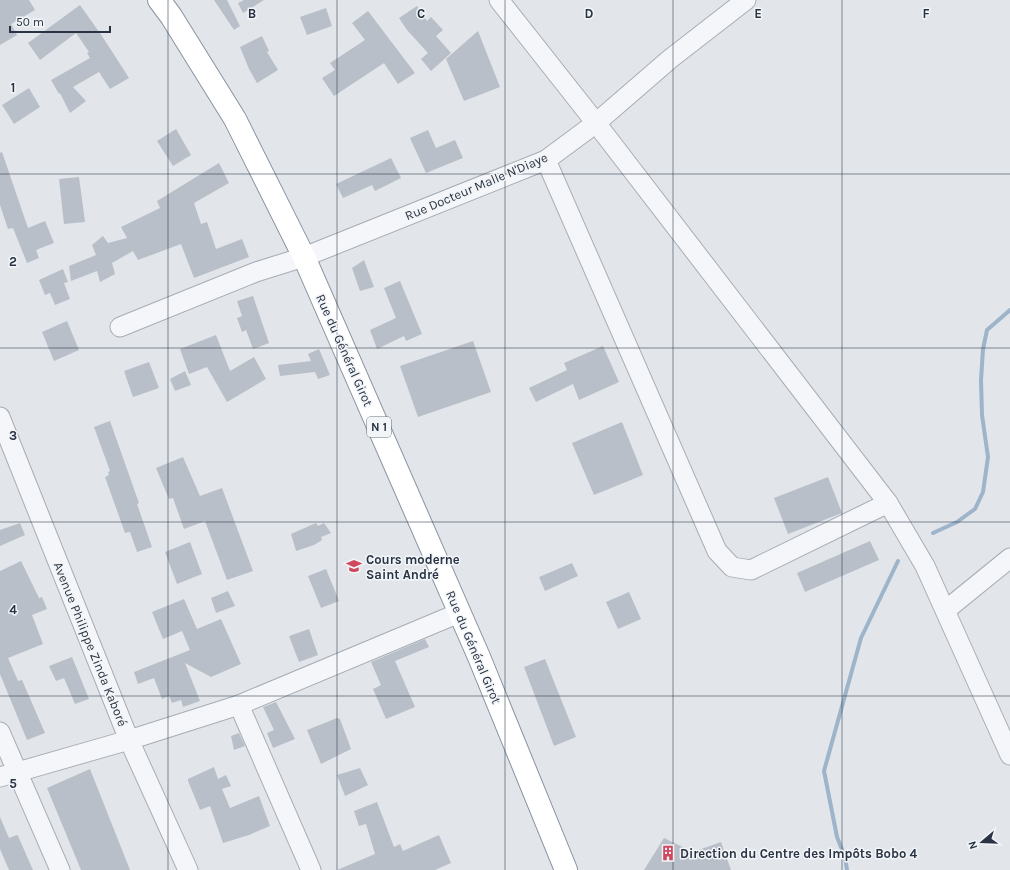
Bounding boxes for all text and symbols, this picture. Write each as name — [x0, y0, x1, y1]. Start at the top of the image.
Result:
text: B — [248, 6, 256, 21]
text: C — [417, 6, 425, 21]
text: D — [585, 6, 594, 21]
text: E — [754, 6, 762, 21]
text: F — [922, 6, 930, 21]
scale bar — [10, 8, 110, 34]
text: 50 m — [16, 15, 44, 29]
text: 1 — [11, 80, 15, 95]
street label: Rue Docteur Malle N'Diaye — [403, 149, 550, 223]
text: 2 — [9, 254, 17, 269]
street label: Rue du Général Girot — [313, 292, 376, 409]
road number: N 1 — [367, 417, 391, 437]
text: 3 — [9, 428, 17, 443]
place label: Cours moderne Saint André — [366, 552, 460, 582]
school or university icon: Cours moderne Saint André — [345, 557, 363, 575]
street label: Avenue Philippe Zinda Kaboré — [51, 560, 131, 729]
street label: Rue du Général Girot — [443, 588, 504, 706]
text: 4 — [9, 602, 17, 617]
text: 5 — [9, 776, 17, 791]
north arrow — [962, 822, 1002, 862]
text: N — [966, 839, 980, 851]
building icon: Direction du Centre des Impôts Bobo 4 — [659, 844, 677, 862]
place label: Direction du Centre des Impôts Bobo 4 — [680, 846, 918, 861]

